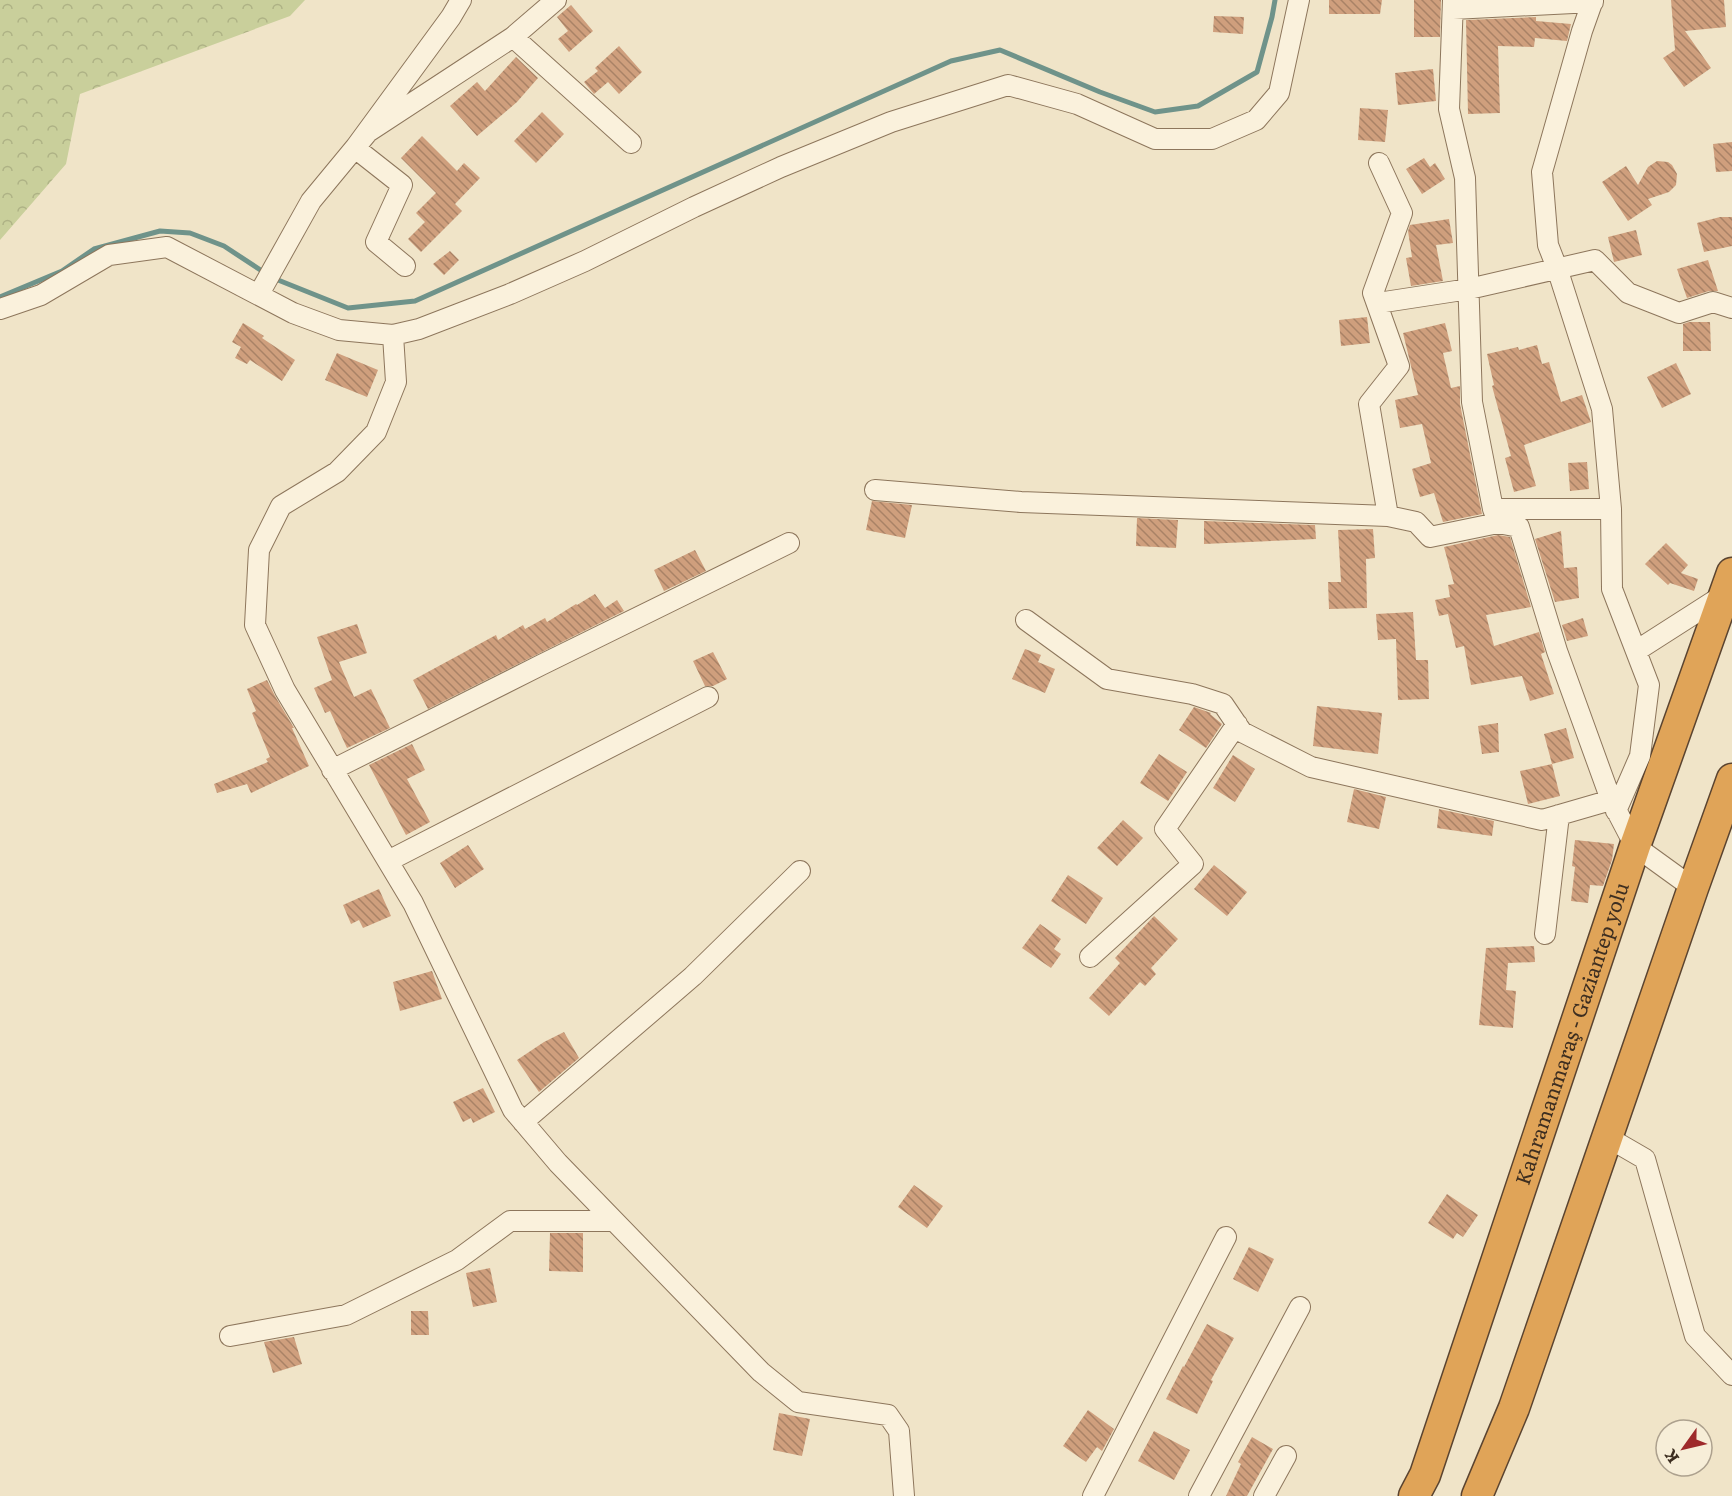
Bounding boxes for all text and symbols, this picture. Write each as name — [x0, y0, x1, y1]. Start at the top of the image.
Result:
street label: Kahramanmaraş - Gaziantep yolu — [1506, 877, 1635, 1188]
north arrow — [1654, 1418, 1714, 1478]
text: K — [1657, 1445, 1684, 1469]

